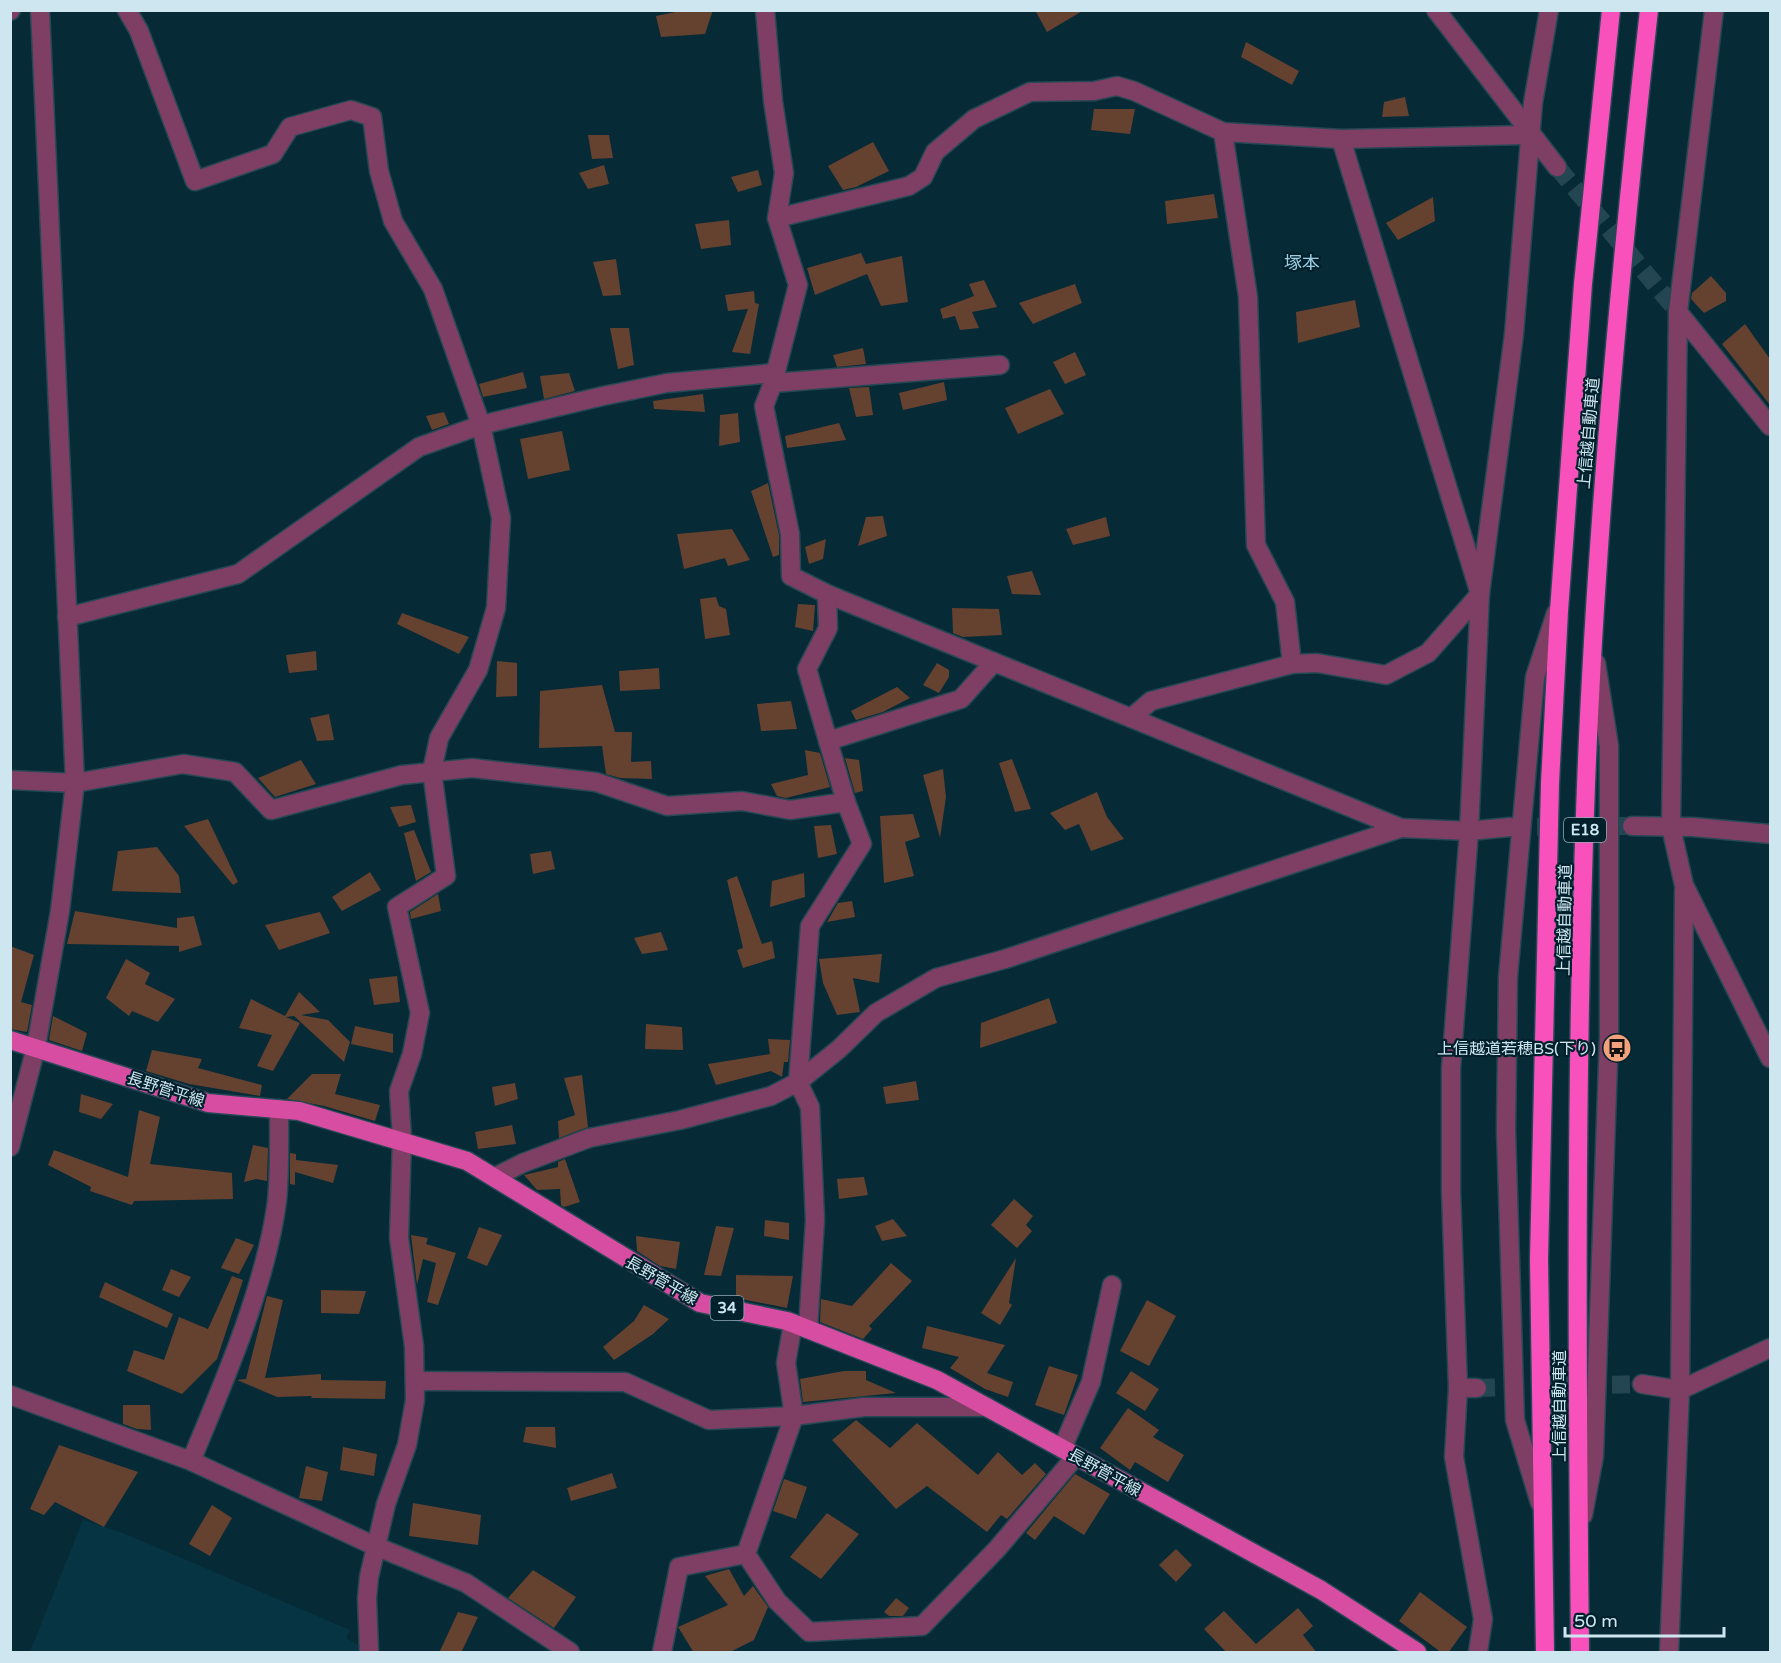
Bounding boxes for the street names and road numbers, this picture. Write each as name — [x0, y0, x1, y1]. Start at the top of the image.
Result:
street label: 上信越自動車道 — [1574, 376, 1604, 490]
road number: E18 — [1564, 818, 1606, 842]
street label: 上信越自動車道 — [1554, 864, 1576, 976]
street label: 長野菅平線 — [125, 1068, 207, 1112]
street label: 長野菅平線 — [622, 1252, 701, 1310]
road number: 34 — [710, 1296, 744, 1320]
street label: 上信越自動車道 — [1550, 1350, 1570, 1462]
street label: 長野菅平線 — [1065, 1445, 1144, 1501]

